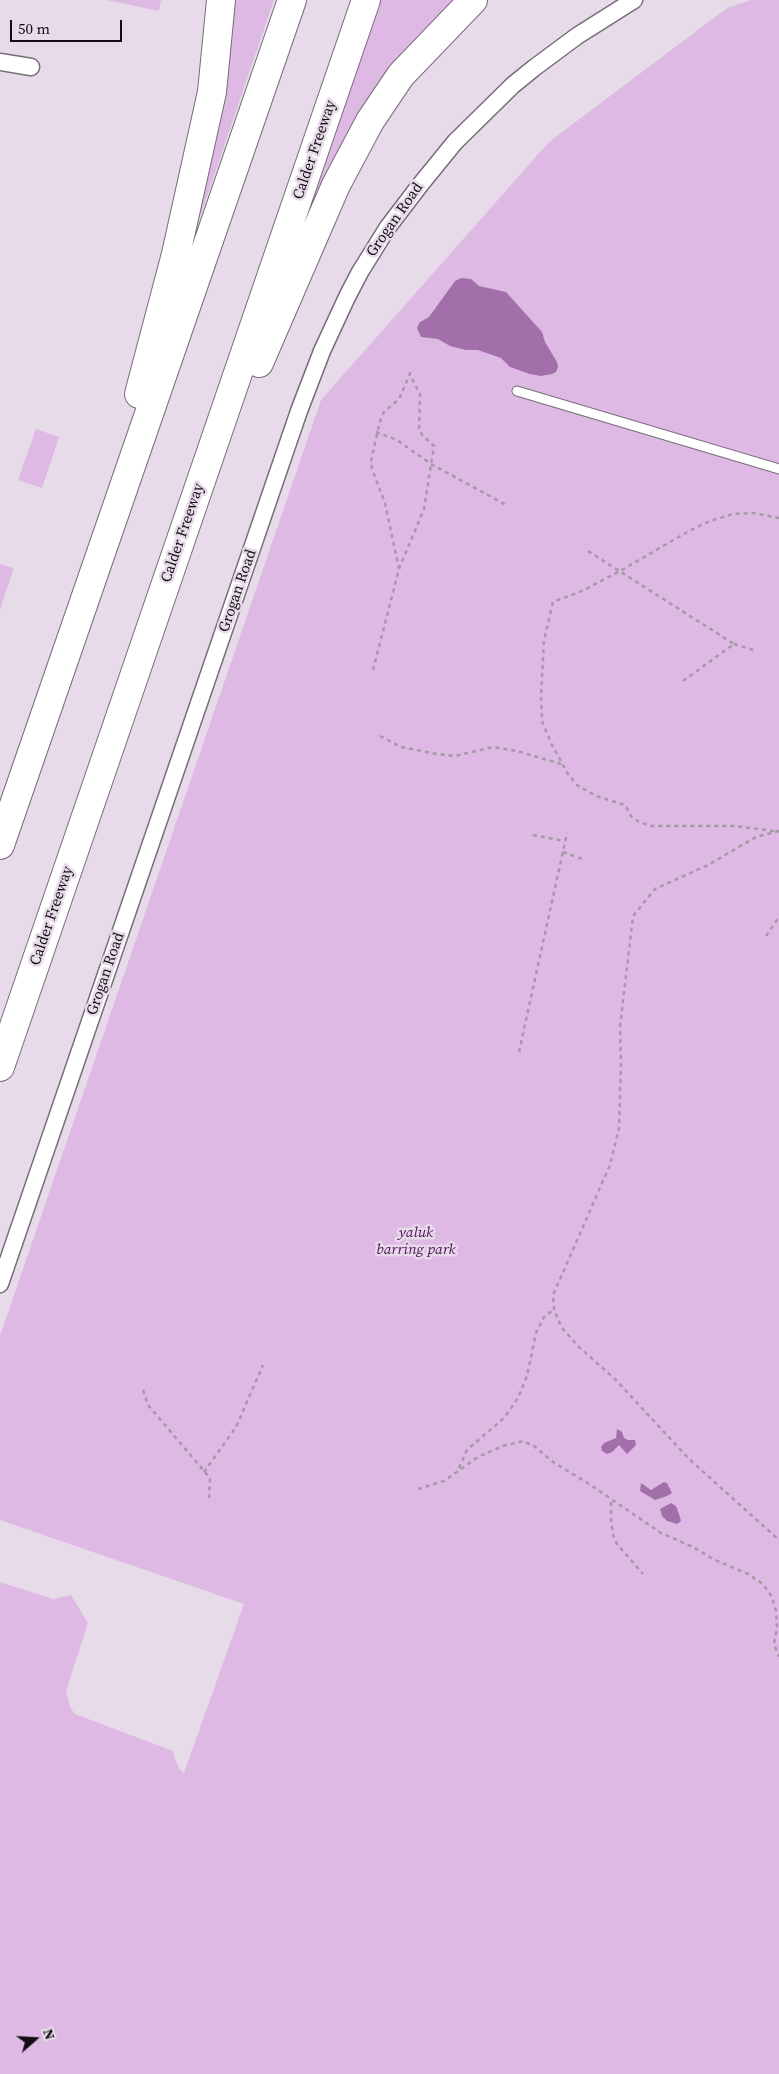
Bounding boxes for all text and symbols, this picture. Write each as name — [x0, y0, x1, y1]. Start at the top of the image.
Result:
scale bar — [12, 10, 125, 42]
text: 50 m — [18, 18, 50, 39]
street label: Calder Freeway — [290, 98, 340, 202]
street label: Grogan Road — [363, 180, 427, 260]
street label: Calder Freeway — [158, 481, 208, 585]
street label: Grogan Road — [215, 547, 261, 635]
street label: Calder Freeway — [27, 864, 77, 968]
street label: Grogan Road — [83, 930, 129, 1018]
park label: yaluk barring park — [376, 1224, 456, 1259]
north arrow — [10, 2014, 60, 2064]
text: N — [38, 2026, 60, 2042]

